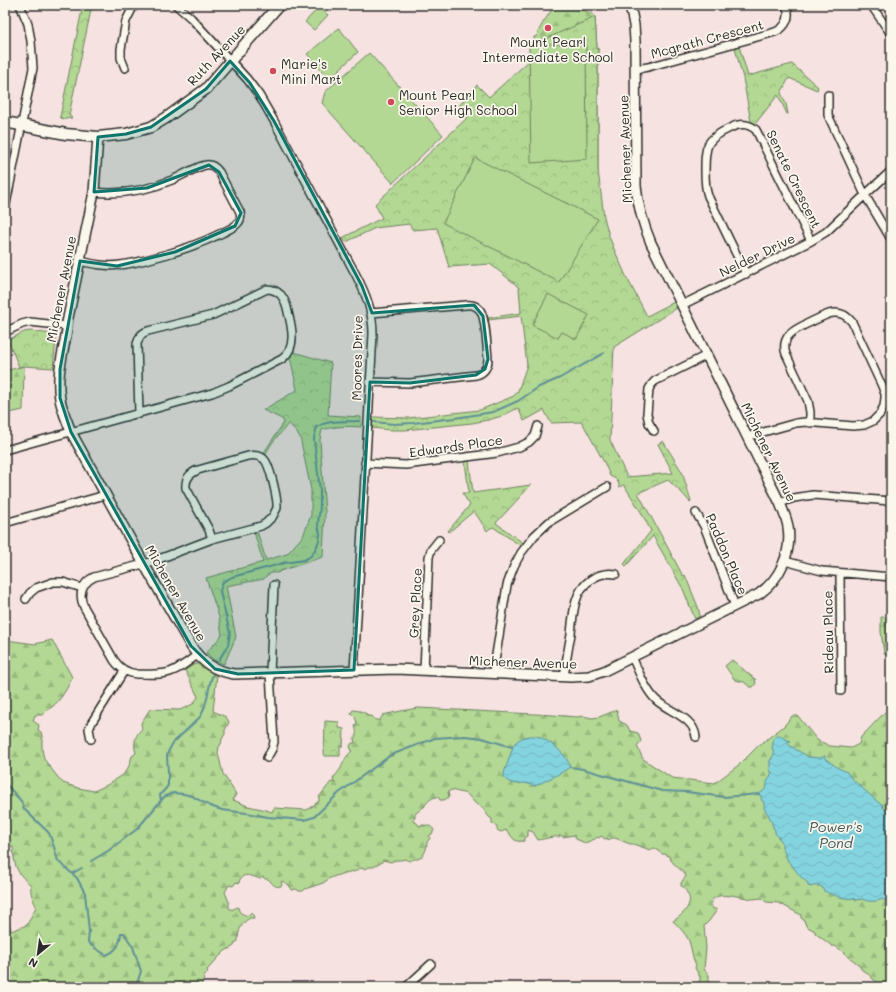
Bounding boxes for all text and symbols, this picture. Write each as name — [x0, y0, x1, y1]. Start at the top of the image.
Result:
street label: Mcgrath Crescent — [649, 15, 765, 62]
street label: Ruth Avenue — [183, 20, 248, 89]
marker: Mount Pearl Intermediate School — [543, 23, 553, 33]
place label: Mount Pearl Intermediate School — [483, 33, 613, 65]
place label: Marie's Mini Mart — [281, 55, 342, 87]
marker: Marie's Mini Mart — [268, 66, 278, 76]
place label: Mount Pearl Senior High School — [399, 86, 517, 118]
street label: Michener Avenue — [614, 95, 635, 203]
marker: Mount Pearl Senior High School — [386, 97, 396, 107]
street label: Senate Crescent — [763, 127, 826, 231]
street label: Nelder Drive — [716, 229, 797, 280]
street label: Michener Avenue — [42, 234, 79, 344]
street label: Moores Drive — [347, 315, 366, 401]
street label: Michener Avenue — [738, 399, 801, 504]
street label: Edwards Place — [408, 431, 504, 460]
street label: Paddon Place — [703, 511, 752, 597]
street label: Michener Avenue — [142, 542, 211, 644]
street label: Grey Place — [404, 567, 425, 638]
street label: Rideau Place — [818, 590, 837, 674]
street label: Michener Avenue — [469, 651, 577, 672]
water label: Power's Pond — [809, 817, 863, 852]
north arrow — [18, 934, 58, 974]
text: N — [26, 955, 40, 972]

